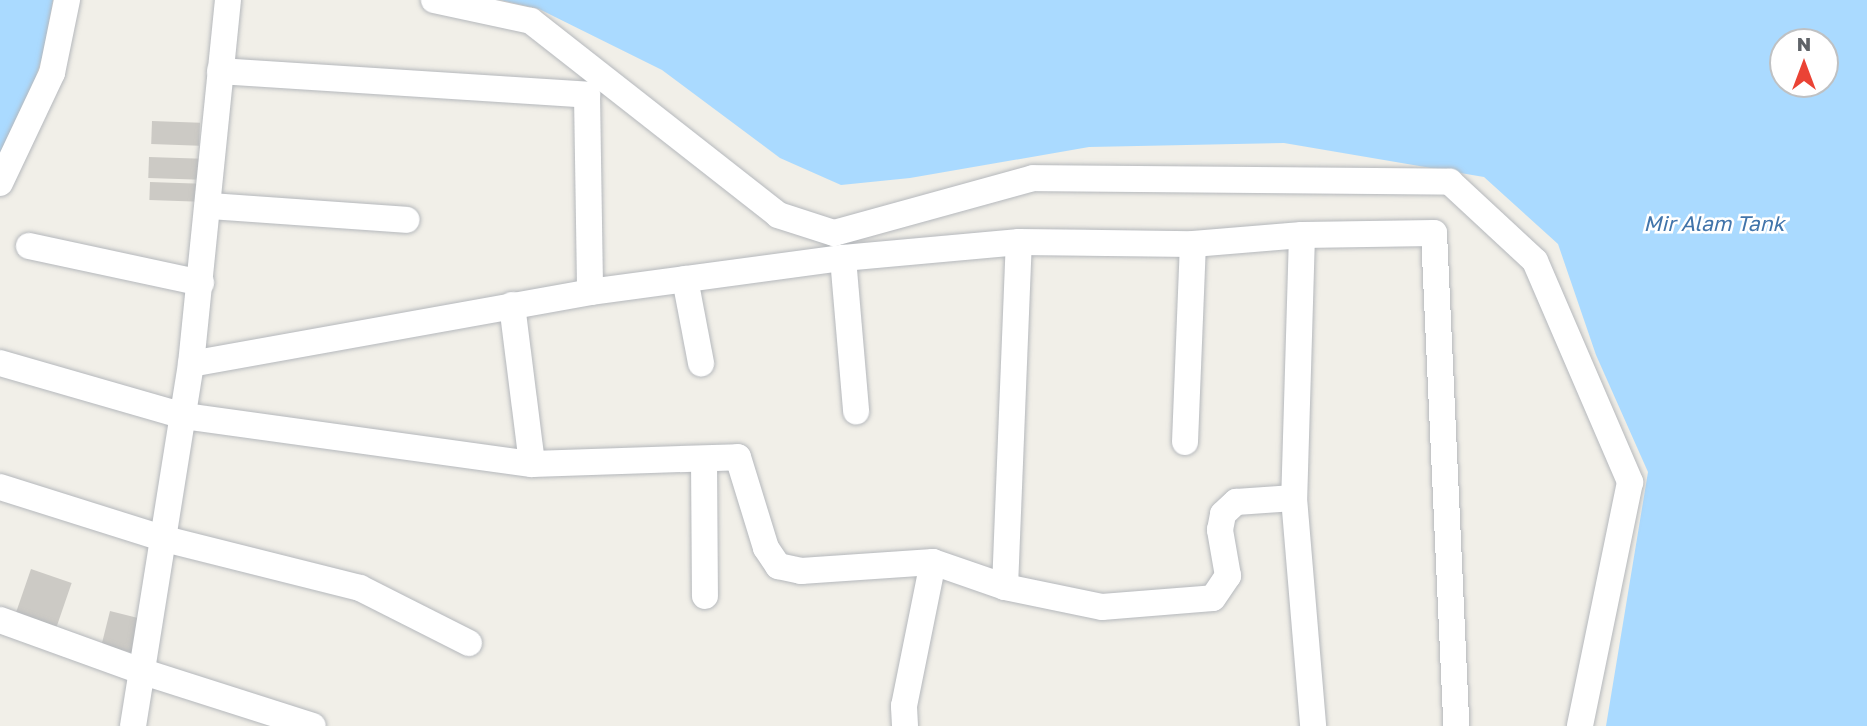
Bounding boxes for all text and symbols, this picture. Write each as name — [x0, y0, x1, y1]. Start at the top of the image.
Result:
north arrow — [1769, 28, 1839, 98]
text: N — [1797, 32, 1811, 55]
water label: Mir Alam Tank — [1644, 210, 1784, 236]

